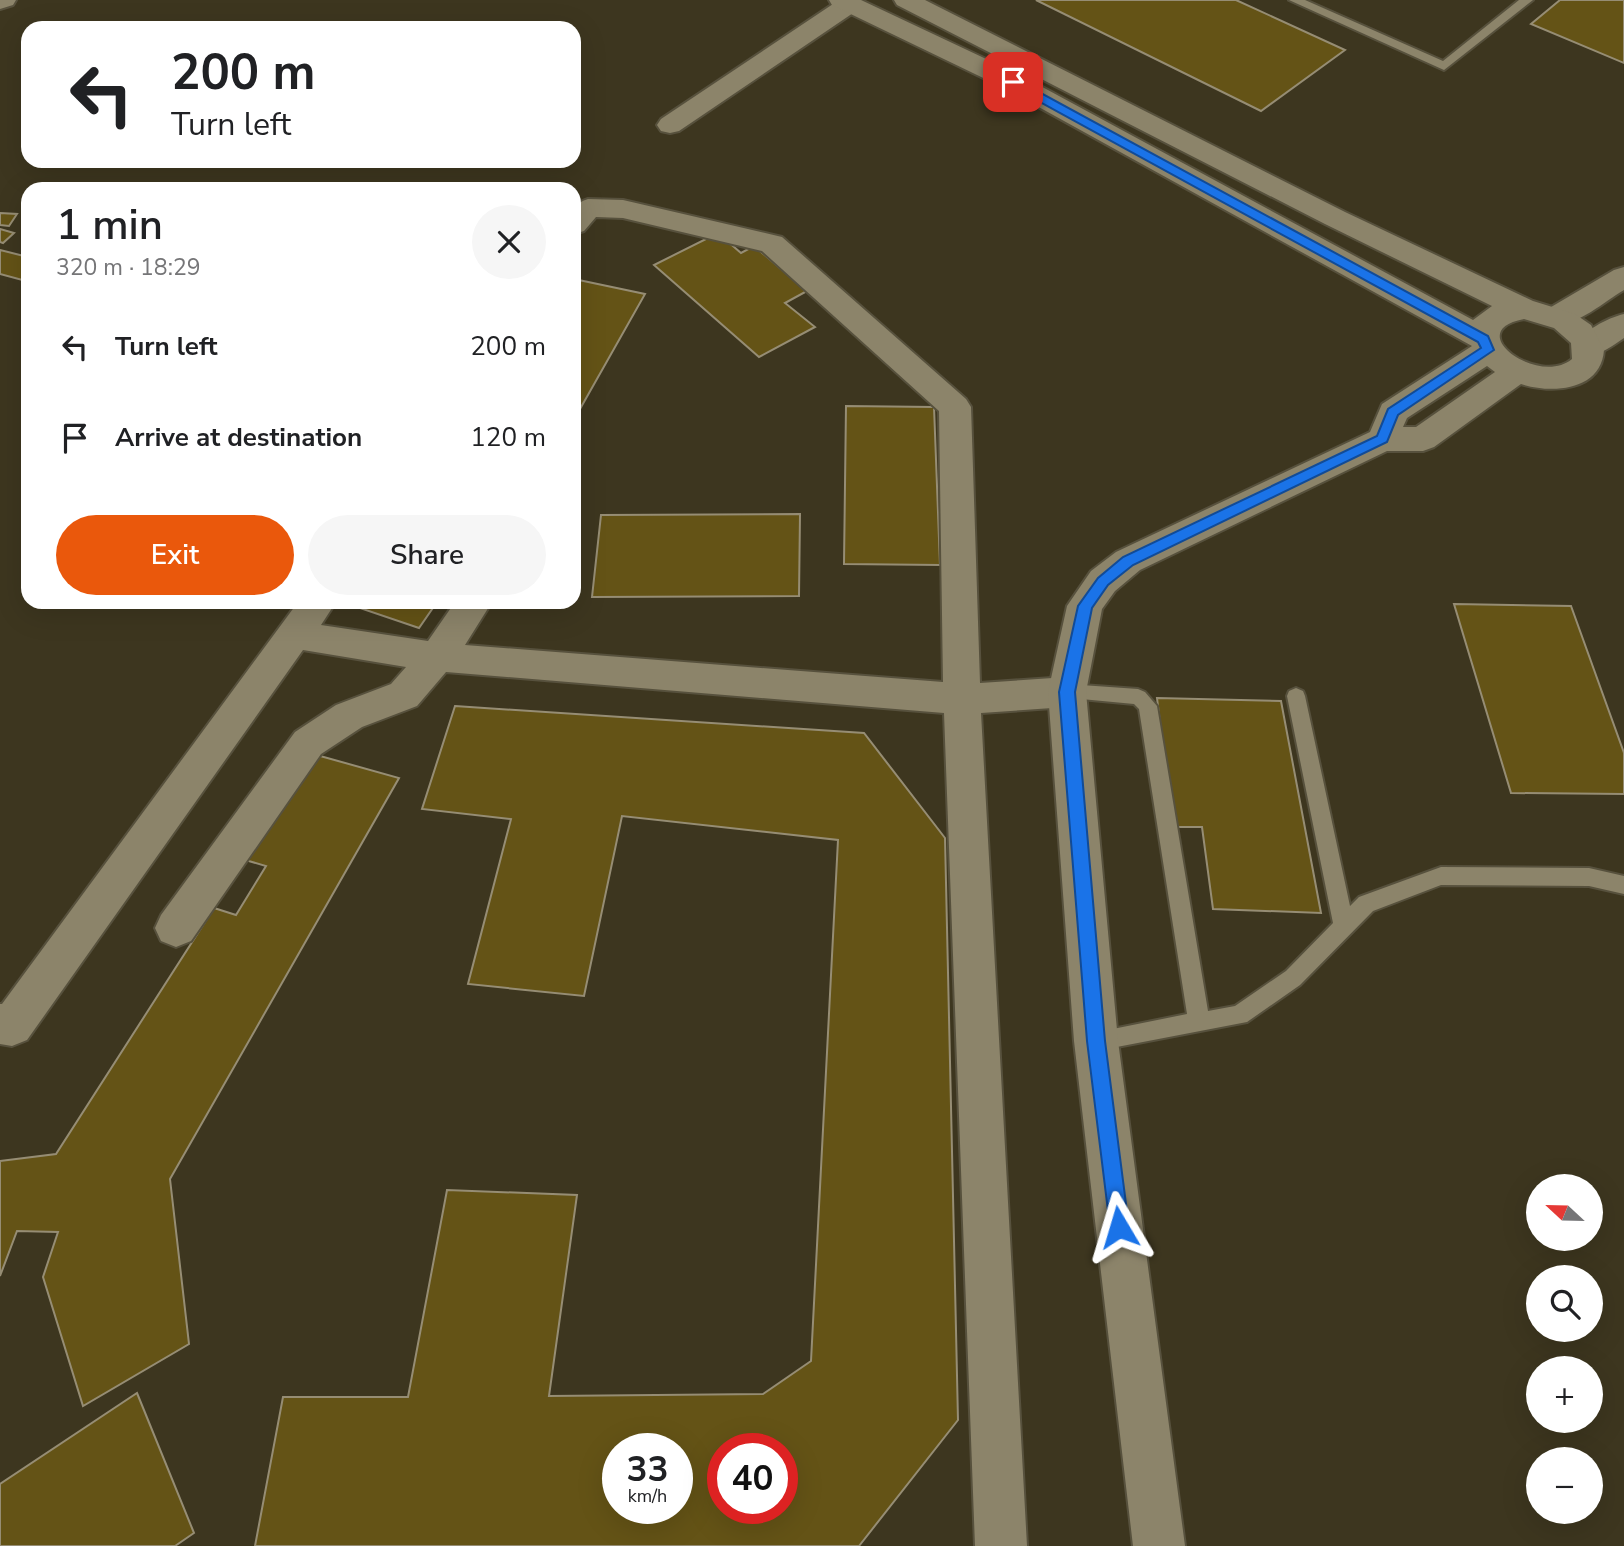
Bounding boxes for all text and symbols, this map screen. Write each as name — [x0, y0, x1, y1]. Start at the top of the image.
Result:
text: 200 m — [171, 39, 315, 106]
icon: left — [56, 49, 147, 140]
pin — [983, 52, 1043, 112]
icon: arrive — [994, 63, 1032, 101]
text: Turn left — [171, 103, 291, 146]
text: 1 min — [56, 197, 163, 254]
button: close — [472, 205, 546, 279]
text: 320 m · 18:29 — [56, 252, 201, 283]
icon: left — [56, 328, 94, 366]
text: Turn left — [115, 329, 218, 364]
text: 200 m — [470, 329, 546, 364]
icon: arrive — [56, 419, 94, 457]
text: Arrive at destination — [115, 420, 362, 455]
text: 120 m — [470, 420, 546, 455]
button: Exit — [56, 515, 294, 595]
button: Share — [308, 515, 546, 595]
north arrow — [1526, 1174, 1603, 1251]
map controls — [1526, 1174, 1603, 1524]
position arrow — [1082, 1190, 1156, 1264]
button: search — [1526, 1265, 1603, 1342]
button: + — [1526, 1356, 1603, 1433]
speed limit sign: 40 — [707, 1433, 798, 1524]
text: 33 — [626, 1446, 669, 1493]
button: − — [1526, 1447, 1603, 1524]
text: km/h — [628, 1484, 667, 1508]

